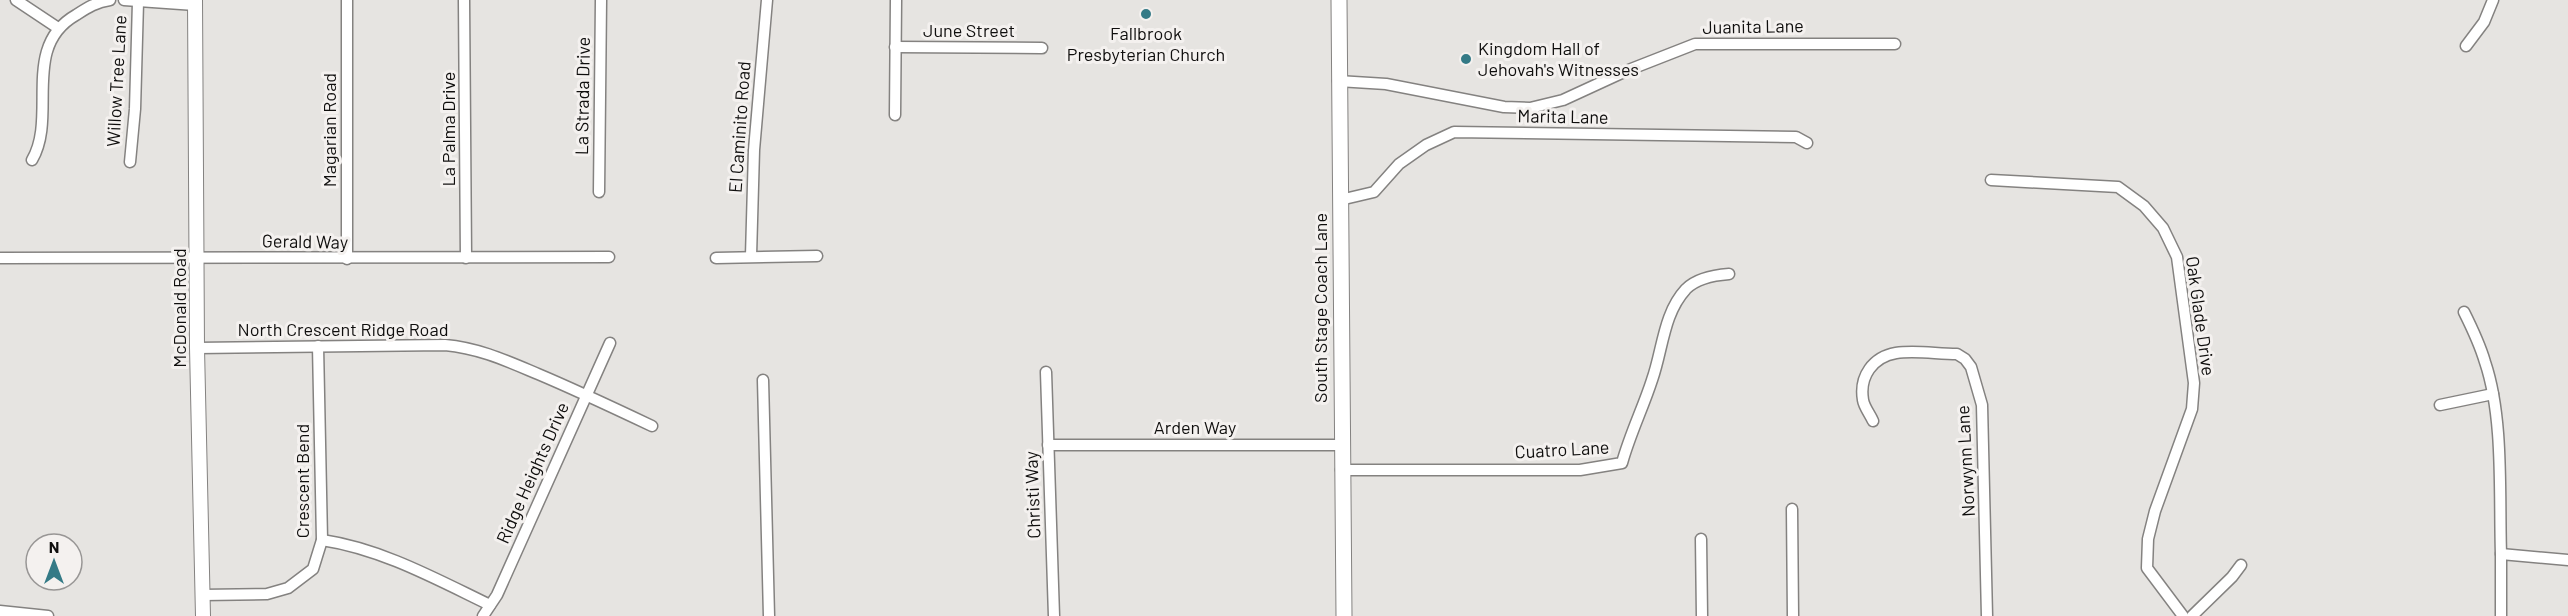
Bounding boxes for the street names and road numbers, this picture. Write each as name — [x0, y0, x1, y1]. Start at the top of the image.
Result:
street label: Juanita Lane — [1702, 14, 1804, 38]
street label: Willow Tree Lane — [102, 15, 130, 147]
street label: June Street — [923, 19, 1015, 41]
street label: La Strada Drive — [570, 37, 594, 155]
street label: El Caminito Road — [723, 60, 755, 193]
street label: La Palma Drive — [437, 72, 459, 186]
street label: Magarian Road — [318, 73, 340, 187]
street label: Marita Lane — [1517, 104, 1609, 128]
street label: South Stage Coach Lane — [1309, 213, 1331, 403]
street label: Gerald Way — [262, 229, 348, 253]
street label: McDonald Road — [168, 248, 190, 368]
street label: Oak Glade Drive — [2182, 255, 2220, 377]
street label: North Crescent Ridge Road — [238, 318, 448, 340]
street label: Ridge Heights Drive — [491, 398, 573, 547]
street label: Norwynn Lane — [1951, 405, 1979, 518]
street label: Arden Way — [1154, 416, 1236, 438]
street label: Crescent Bend — [291, 424, 313, 538]
street label: Cuatro Lane — [1514, 436, 1610, 462]
street label: Christi Way — [1019, 451, 1045, 539]

